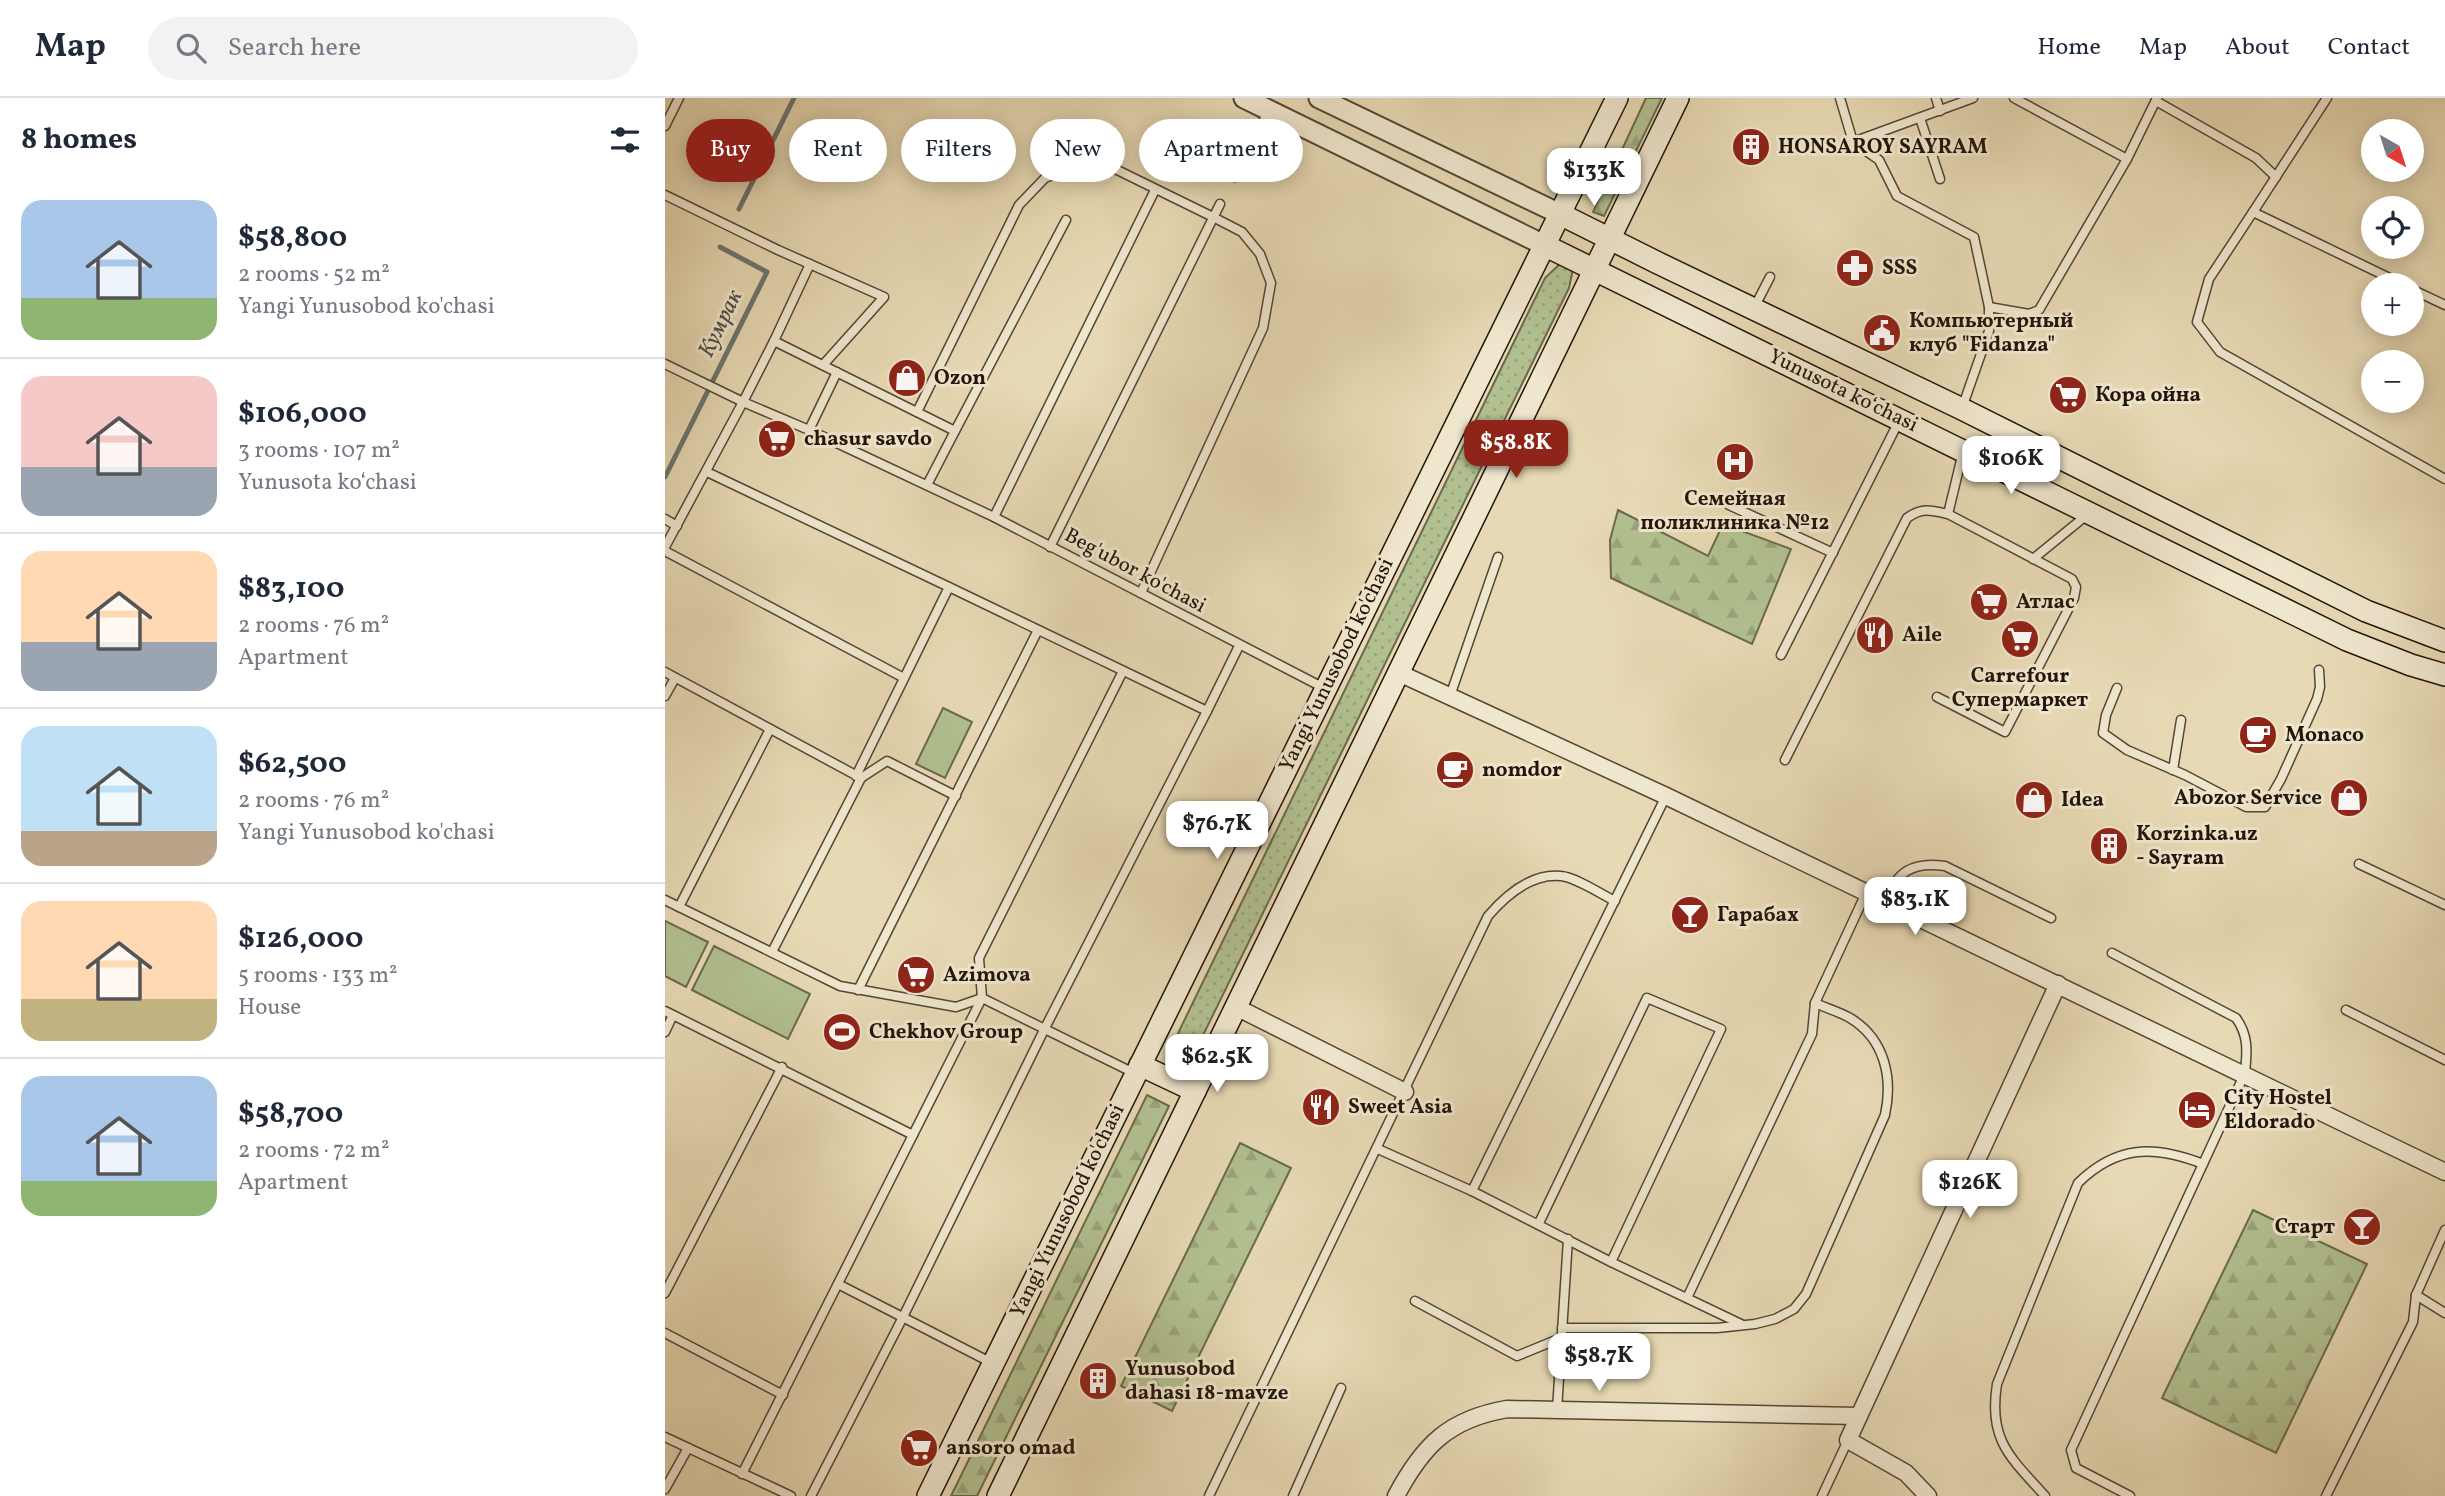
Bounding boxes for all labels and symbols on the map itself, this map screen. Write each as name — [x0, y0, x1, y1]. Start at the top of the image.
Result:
north arrow — [2361, 119, 2424, 182]
building icon: HONSAROY SAYRAM — [1730, 126, 1772, 168]
place label: HONSAROY SAYRAM — [1778, 133, 1987, 162]
pin: $133K — [1545, 148, 1643, 208]
pharmacy icon: SSS — [1834, 247, 1876, 289]
place label: SSS — [1882, 254, 1917, 283]
water label: Кумрак — [691, 284, 752, 363]
place label: Компьютерный клуб "Fidanza" — [1909, 307, 2074, 360]
public building icon: Компьютерный клуб "Fidanza" — [1861, 312, 1903, 354]
street label: Yunusota koʻchasi — [1763, 342, 1923, 440]
shop icon: Ozon — [886, 357, 928, 399]
place label: Ozon — [934, 364, 986, 393]
supermarket icon: Кора ойна — [2047, 374, 2089, 416]
place label: Кора ойна — [2095, 381, 2201, 410]
supermarket icon: chasur savdo — [756, 418, 798, 460]
pin: $58.8K — [1459, 420, 1573, 480]
place label: chasur savdo — [804, 425, 932, 454]
pin: $106K — [1962, 436, 2060, 496]
hospital icon: Семейная поликлиника №12 — [1714, 441, 1756, 483]
place label: Семейная поликлиника №12 — [1641, 485, 1830, 538]
street label: Beg'ubor ko'chasi — [1059, 521, 1211, 621]
street label: Yangi Yunusobod ko'chasi — [1273, 553, 1401, 777]
supermarket icon: Атлас — [1968, 581, 2010, 623]
place label: Атлас — [2016, 588, 2075, 617]
restaurant icon: Aile — [1854, 614, 1896, 656]
supermarket icon: Carrefour Супермаркет — [1999, 618, 2041, 660]
place label: Aile — [1902, 621, 1942, 650]
place label: Carrefour Супермаркет — [1952, 662, 2089, 715]
cafe icon: Monaco — [2237, 714, 2279, 756]
place label: Monaco — [2285, 721, 2364, 750]
cafe icon: nomdor — [1434, 749, 1476, 791]
place label: nomdor — [1482, 756, 1562, 785]
shop icon: Abozor Service — [2328, 777, 2370, 819]
shop icon: Idea — [2013, 779, 2055, 821]
place label: Abozor Service — [2174, 784, 2322, 813]
place label: Idea — [2061, 786, 2104, 815]
pin: $76.7K — [1160, 802, 1274, 861]
place label: Korzinka.uz - Sayram — [2136, 820, 2258, 873]
building icon: Korzinka.uz - Sayram — [2088, 825, 2130, 867]
pin: $83.1K — [1858, 878, 1972, 937]
bar icon: Гарабах — [1669, 894, 1711, 936]
place label: Гарабах — [1717, 901, 1799, 930]
supermarket icon: Azimova — [895, 954, 937, 996]
place label: Azimova — [943, 961, 1031, 990]
sports icon: Chekhov Group — [821, 1011, 863, 1053]
place label: Chekhov Group — [869, 1018, 1023, 1047]
pin: $62.5K — [1160, 1034, 1274, 1094]
place label: City Hostel Eldorado — [2224, 1084, 2332, 1137]
restaurant icon: Sweet Asia — [1300, 1086, 1342, 1128]
hotel icon: City Hostel Eldorado — [2176, 1089, 2218, 1131]
place label: Sweet Asia — [1348, 1093, 1453, 1122]
street label: Yangi Yunusobod ko'chasi — [1004, 1099, 1132, 1323]
pin: $126K — [1921, 1160, 2019, 1220]
bar icon: Старт — [2341, 1206, 2383, 1248]
place label: Старт — [2275, 1213, 2335, 1242]
pin: $58.7K — [1542, 1334, 1656, 1393]
place label: Yunusobod dahasi 18-mavze — [1125, 1355, 1288, 1408]
building icon: Yunusobod dahasi 18-mavze — [1077, 1360, 1119, 1402]
supermarket icon: ansoro omad — [898, 1427, 940, 1469]
place label: ansoro omad — [946, 1434, 1076, 1463]

